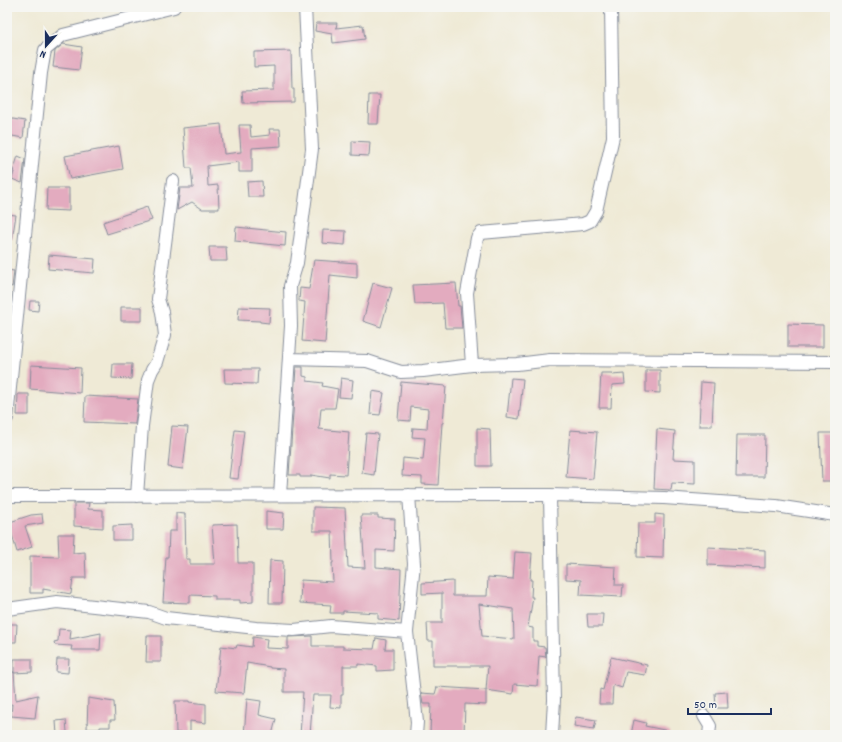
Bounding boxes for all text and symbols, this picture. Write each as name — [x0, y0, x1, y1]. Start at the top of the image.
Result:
north arrow — [26, 26, 66, 66]
text: N — [37, 45, 49, 62]
scale bar — [688, 690, 771, 716]
text: 50 m — [694, 697, 717, 714]

